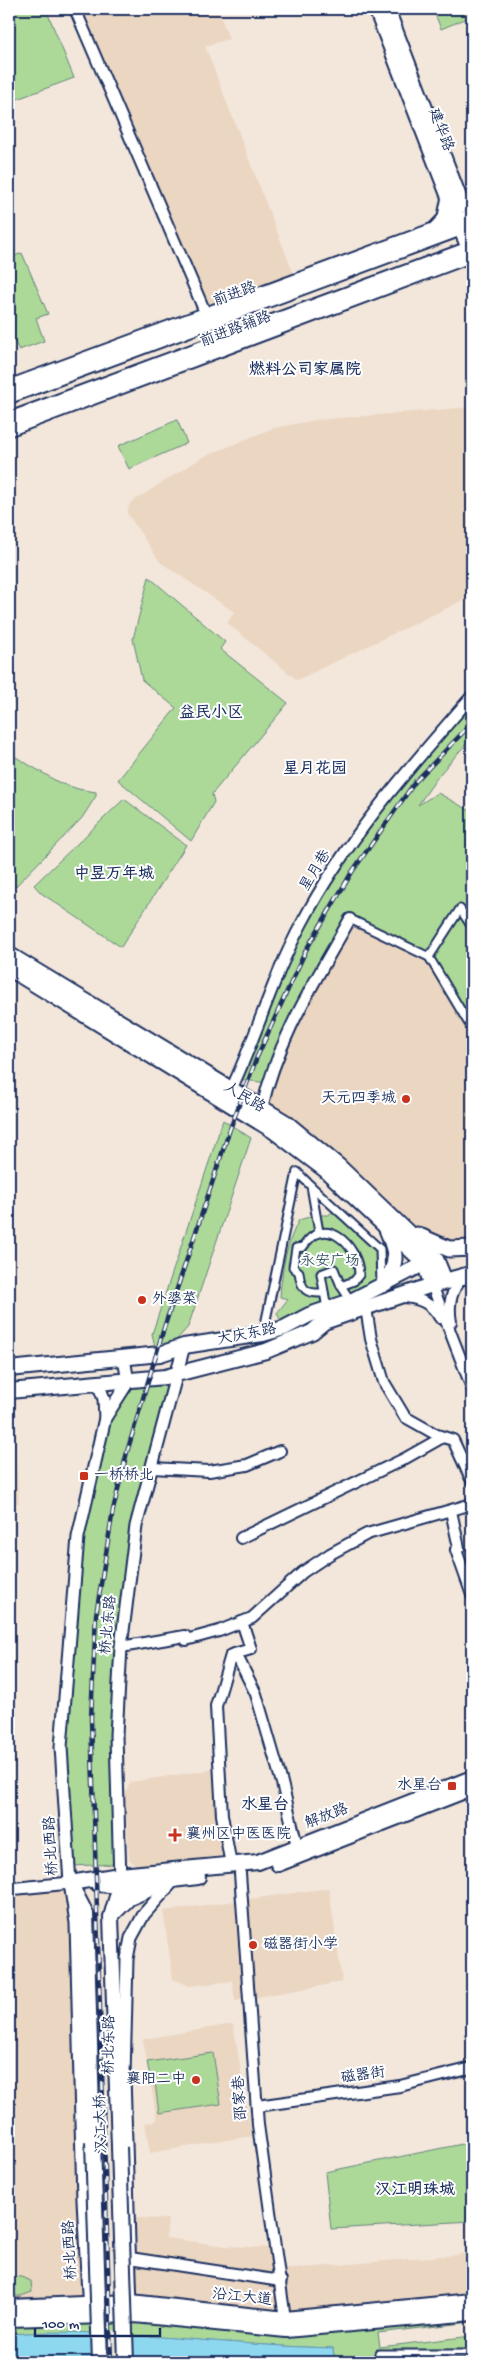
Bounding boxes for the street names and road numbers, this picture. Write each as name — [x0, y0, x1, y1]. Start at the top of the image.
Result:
street label: 建华路 — [424, 106, 456, 154]
street label: 前进路 — [211, 279, 259, 311]
street label: 前进路辅路 — [198, 308, 274, 352]
street label: 星月巷 — [297, 847, 335, 895]
street label: 人民路 — [220, 1079, 268, 1117]
street label: 大庆东路 — [216, 1320, 278, 1350]
street label: 桥北东路 — [97, 1594, 121, 1656]
street label: 解放路 — [303, 1801, 351, 1833]
street label: 桥北西路 — [41, 1816, 63, 1876]
street label: 桥北东路 — [100, 2015, 120, 2075]
street label: 磁器街 — [339, 2064, 387, 2088]
street label: 邵家巷 — [230, 2075, 252, 2121]
street label: 汉江大桥 — [92, 2094, 112, 2154]
street label: 桥北西路 — [60, 2220, 82, 2280]
street label: 沿江大道 — [211, 2286, 273, 2310]

